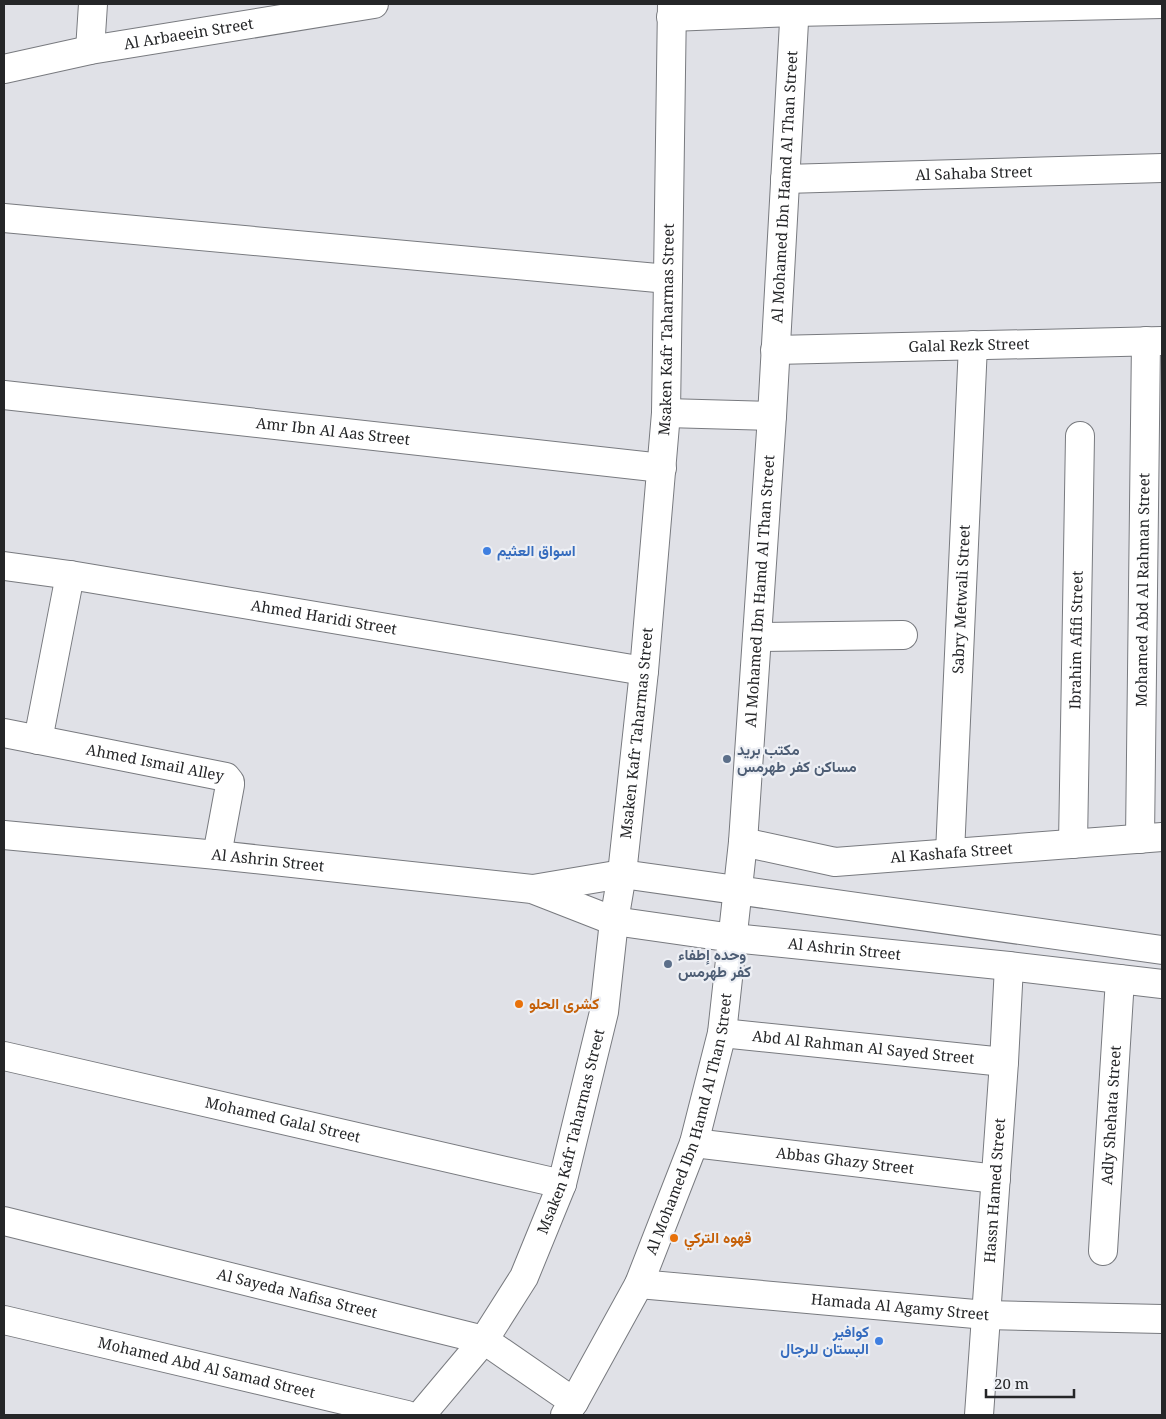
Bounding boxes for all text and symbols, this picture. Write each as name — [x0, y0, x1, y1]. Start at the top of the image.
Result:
street label: Al Arbaeein Street — [122, 13, 255, 53]
street label: Al Mohamed Ibn Hamd Al Than Street — [766, 50, 801, 324]
street label: Al Sahaba Street — [915, 161, 1033, 184]
street label: Msaken Kafr Taharmas Street — [653, 223, 678, 436]
street label: Galal Rezk Street — [908, 333, 1030, 356]
street label: Amr Ibn Al Aas Street — [255, 412, 411, 449]
street label: Al Mohamed Ibn Hamd Al Than Street — [740, 454, 778, 728]
street label: Mohamed Abd Al Rahman Street — [1131, 473, 1153, 707]
street label: Sabry Metwali Street — [947, 524, 974, 674]
place label: اسواق العثيم — [497, 540, 576, 561]
marker: اسواق العثيم — [481, 545, 493, 557]
street label: Ibrahim Afifi Street — [1064, 571, 1087, 710]
street label: Ahmed Haridi Street — [250, 594, 398, 639]
street label: Msaken Kafr Taharmas Street — [615, 627, 657, 840]
street label: Ahmed Ismail Alley — [85, 739, 226, 785]
place label: مكتب بريد مساكن كفر طهرمس — [737, 739, 857, 776]
marker: مكتب بريد مساكن كفر طهرمس — [721, 753, 733, 765]
street label: Al Kashafa Street — [890, 837, 1013, 867]
street label: Al Ashrin Street — [211, 844, 325, 876]
street label: Al Ashrin Street — [787, 933, 902, 964]
place label: وحده إطفاء كفر طهرمس — [678, 944, 751, 981]
marker: وحده إطفاء كفر طهرمس — [662, 958, 674, 970]
street label: Al Mohamed Ibn Hamd Al Than Street — [640, 992, 735, 1257]
place label: كشرى الحلو — [529, 993, 600, 1013]
marker: كشرى الحلو — [513, 998, 525, 1010]
street label: Abd Al Rahman Al Sayed Street — [751, 1025, 975, 1068]
street label: Msaken Kafr Taharmas Street — [532, 1027, 608, 1237]
street label: Adly Shehata Street — [1096, 1045, 1125, 1186]
street label: Mohamed Galal Street — [203, 1091, 363, 1146]
street label: Hassn Hamed Street — [979, 1117, 1009, 1264]
street label: Abbas Ghazy Street — [775, 1142, 915, 1178]
place label: قهوه التركي — [684, 1227, 751, 1251]
marker: قهوه التركي — [668, 1232, 680, 1244]
street label: Al Sayeda Nafisa Street — [215, 1263, 380, 1322]
street label: Hamada Al Agamy Street — [810, 1288, 989, 1324]
place label: كوافير البستان للرجال — [780, 1321, 869, 1358]
street label: Mohamed Abd Al Samad Street — [96, 1332, 317, 1402]
marker: كوافير البستان للرجال — [873, 1335, 885, 1347]
scale bar — [986, 1366, 1074, 1398]
text: 20 m — [994, 1373, 1029, 1393]

